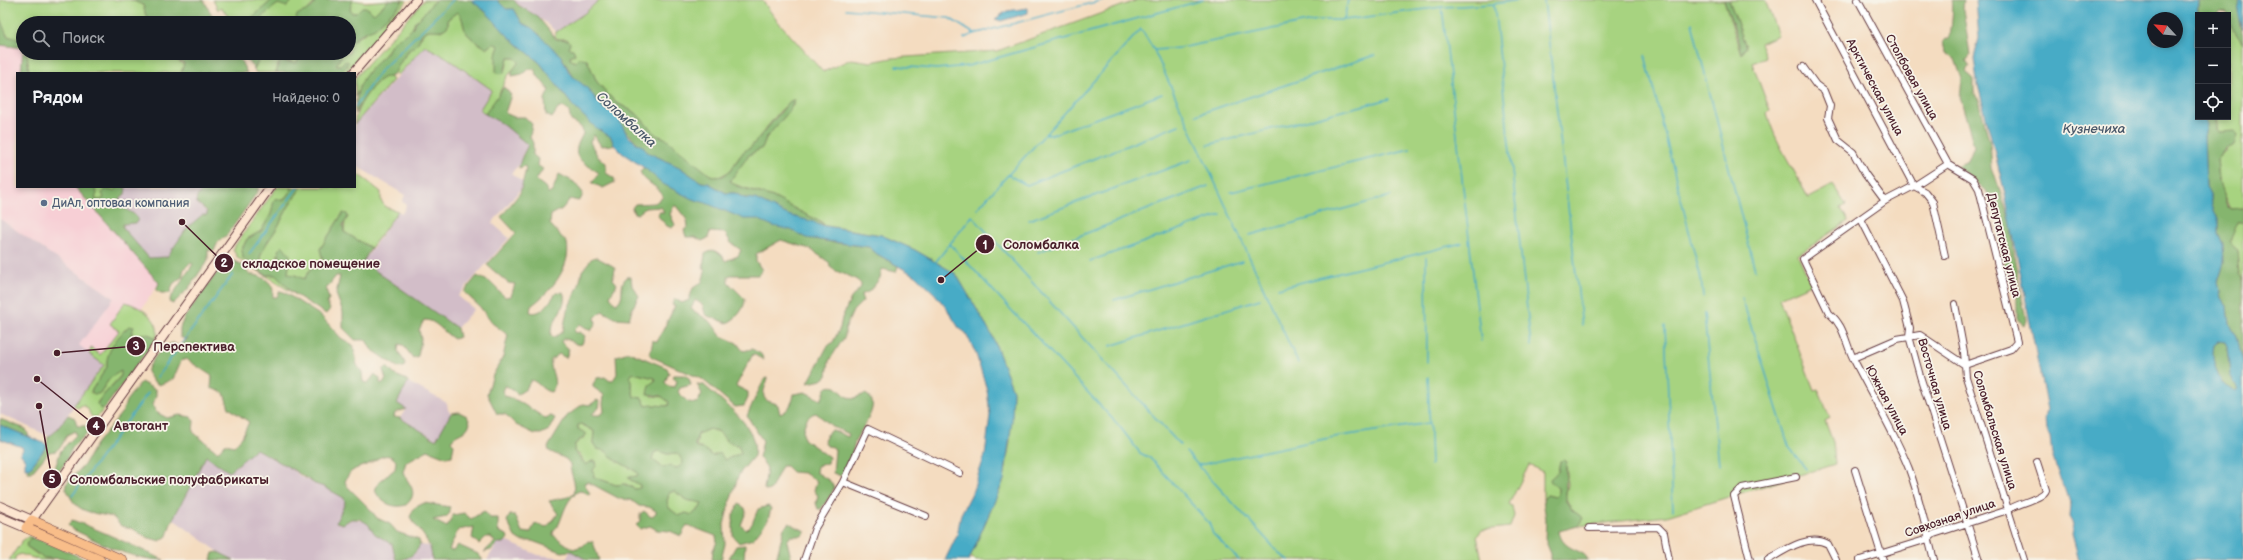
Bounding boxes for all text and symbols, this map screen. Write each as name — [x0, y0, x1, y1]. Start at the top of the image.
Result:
north arrow — [2147, 12, 2183, 48]
map controls — [2195, 12, 2231, 120]
button: + — [2195, 12, 2231, 48]
search box — [16, 16, 356, 60]
icon: search — [30, 27, 52, 49]
text: Поиск — [62, 29, 105, 48]
street label: Столбовая улица — [1882, 32, 1941, 123]
street label: Арктическая улица — [1842, 35, 1906, 138]
button: − — [2195, 48, 2231, 84]
button: locate — [2195, 84, 2231, 120]
text: Рядом — [32, 88, 83, 108]
water label: Соломбалка — [593, 89, 660, 151]
text: Найдено: 0 — [272, 90, 340, 106]
water label: Кузнечиха — [2063, 121, 2126, 137]
street label: Депутатская улица — [1983, 191, 2024, 299]
place label: ДиАл, оптовая компания — [52, 196, 190, 211]
marker: ДиАл, оптовая компания — [39, 198, 49, 208]
callout: Соломбалка — [975, 232, 1087, 257]
text: Соломбалка — [1003, 237, 1079, 253]
text: 1 — [982, 238, 988, 253]
callout: складское помещение — [214, 251, 388, 276]
text: 2 — [220, 256, 228, 271]
text: складское помещение — [242, 256, 380, 272]
callout: Перспектива — [126, 334, 243, 359]
street label: Восточная улица — [1914, 337, 1955, 432]
text: 3 — [132, 339, 140, 354]
text: Перспектива — [153, 339, 235, 355]
street label: Южная улица — [1862, 363, 1911, 438]
street label: Соломбальская улица — [1969, 369, 2020, 492]
callout: Автогант — [86, 413, 177, 438]
text: Автогант — [113, 418, 169, 434]
text: 4 — [92, 419, 100, 434]
callout: Соломбальские полуфабрикаты — [42, 467, 277, 492]
text: 5 — [49, 472, 56, 487]
text: Соломбальские полуфабрикаты — [69, 472, 269, 488]
street label: Совхозная улица — [1903, 496, 1997, 541]

